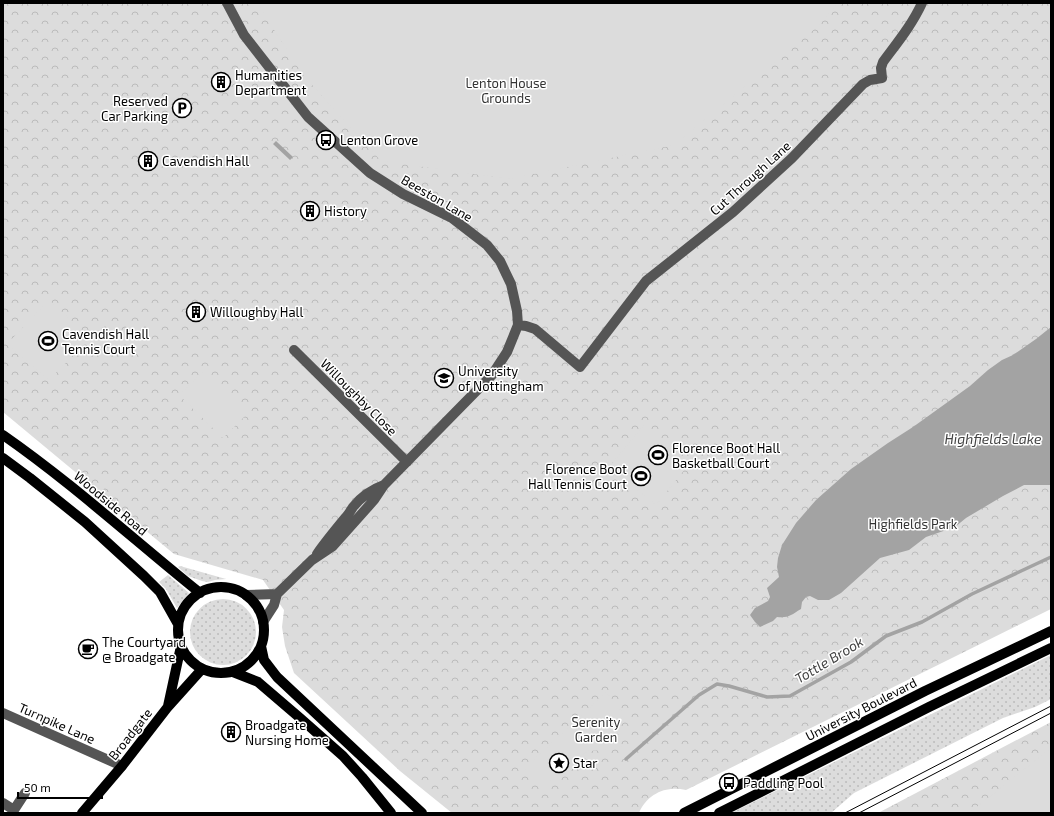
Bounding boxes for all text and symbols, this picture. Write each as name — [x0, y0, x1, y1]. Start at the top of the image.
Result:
place label: Humanities Department — [235, 67, 306, 98]
building icon: Humanities Department — [210, 71, 232, 93]
park label: Lenton House Grounds — [465, 75, 547, 106]
place label: Reserved Car Parking — [101, 93, 168, 124]
parking icon: Reserved Car Parking — [171, 97, 193, 119]
bus stop icon: Lenton Grove — [315, 129, 337, 151]
place label: Lenton Grove — [340, 132, 418, 148]
street label: Cut Through Lane — [706, 137, 794, 219]
building icon: Cavendish Hall — [137, 150, 159, 172]
place label: Cavendish Hall — [162, 153, 249, 169]
street label: Beeston Lane — [398, 171, 476, 225]
building icon: History — [299, 200, 321, 222]
place label: History — [324, 203, 367, 219]
building icon: Willoughby Hall — [185, 301, 207, 323]
place label: Willoughby Hall — [210, 304, 303, 320]
place label: Cavendish Hall Tennis Court — [62, 326, 149, 357]
sports icon: Cavendish Hall Tennis Court — [37, 330, 59, 352]
street label: Willoughby Close — [317, 355, 401, 439]
place label: University of Nottingham — [458, 363, 544, 394]
school or university icon: University of Nottingham — [433, 367, 455, 389]
water label: Highfields Lake — [944, 430, 1042, 447]
place label: Florence Boot Hall Basketball Court — [672, 440, 780, 471]
sports icon: Florence Boot Hall Basketball Court — [647, 444, 669, 466]
place label: Florence Boot Hall Tennis Court — [528, 461, 627, 492]
sports icon: Florence Boot Hall Tennis Court — [630, 465, 652, 487]
street label: Woodside Road — [71, 467, 151, 539]
park label: Highfields Park — [869, 516, 958, 532]
water label: Tottle Brook — [791, 632, 866, 687]
place label: The Courtyard @ Broadgate — [102, 634, 186, 665]
cafe icon: The Courtyard @ Broadgate — [77, 638, 99, 660]
street label: University Boulevard — [803, 674, 919, 744]
street label: Turnpike Lane — [16, 699, 98, 747]
street label: Broadgate — [105, 705, 155, 763]
park label: Serenity Garden — [572, 714, 621, 745]
place label: Broadgate Nursing Home — [245, 717, 329, 748]
building icon: Broadgate Nursing Home — [220, 721, 242, 743]
place icon: Star — [548, 752, 570, 774]
place label: Star — [573, 755, 598, 771]
bus stop icon: Paddling Pool — [718, 772, 740, 794]
scale bar — [18, 774, 102, 800]
place label: Paddling Pool — [743, 775, 824, 791]
text: 50 m — [24, 780, 51, 794]

